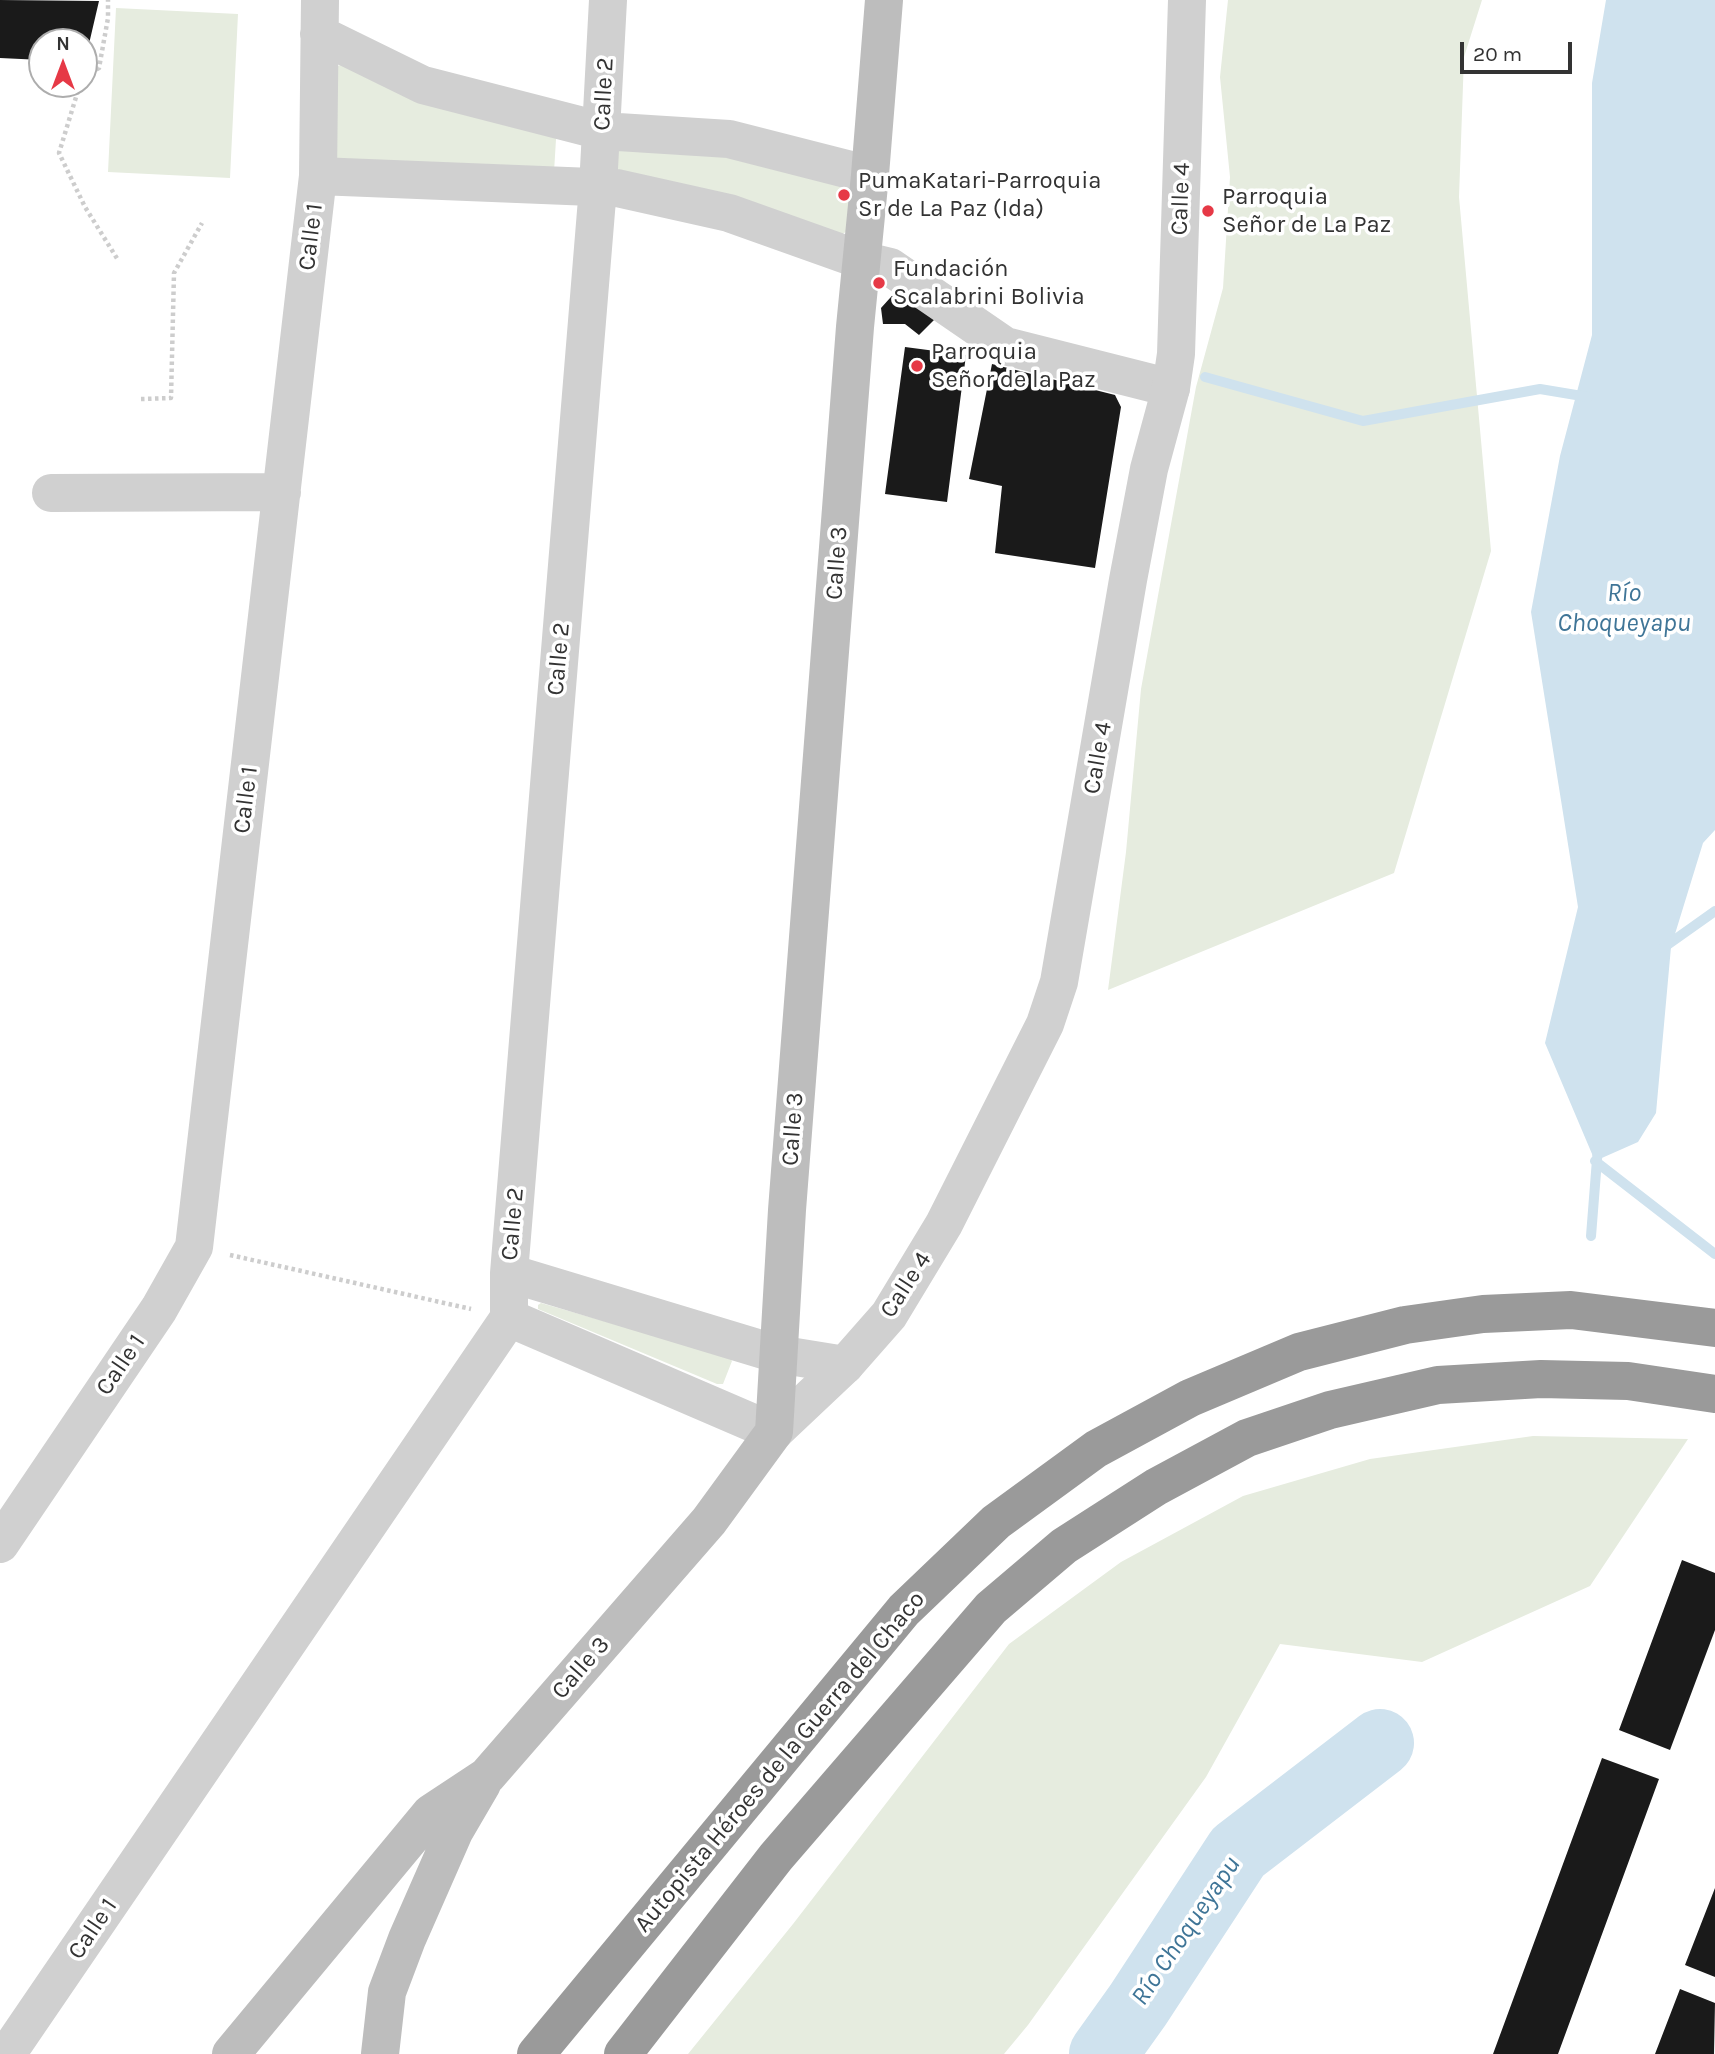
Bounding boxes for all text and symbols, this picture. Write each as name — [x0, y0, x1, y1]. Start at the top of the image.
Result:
north arrow — [28, 28, 98, 98]
scale bar — [1463, 28, 1575, 72]
text: N — [56, 33, 70, 55]
text: 20 m — [1473, 42, 1522, 66]
street label: Calle 2 — [588, 57, 620, 131]
street label: Calle 4 — [1165, 162, 1197, 236]
place label: PumaKatari-Parroquia Sr de La Paz (Ida) — [858, 167, 1102, 223]
place label: Parroquia Señor de La Paz — [1222, 183, 1391, 239]
marker: PumaKatari-Parroquia Sr de La Paz (Ida) — [836, 187, 852, 203]
street label: Calle 1 — [293, 202, 329, 272]
marker: Parroquia Señor de La Paz — [1200, 203, 1216, 219]
place label: Fundación Scalabrini Bolivia — [893, 255, 1085, 311]
marker: Fundación Scalabrini Bolivia — [871, 275, 887, 291]
place label: Parroquia Señor de la Paz — [931, 338, 1096, 394]
marker: Parroquia Señor de la Paz — [909, 358, 925, 374]
street label: Calle 3 — [820, 525, 854, 601]
water label: Río Choqueyapu — [1557, 578, 1691, 640]
street label: Calle 2 — [541, 621, 577, 697]
street label: Calle 4 — [1077, 720, 1119, 796]
street label: Calle 1 — [228, 765, 264, 835]
street label: Calle 3 — [776, 1091, 810, 1167]
street label: Calle 2 — [495, 1186, 531, 1262]
street label: Calle 4 — [874, 1247, 938, 1323]
street label: Calle 1 — [90, 1329, 152, 1401]
street label: Autopista Héroes de la Guerra del Chaco — [629, 1586, 931, 1938]
street label: Calle 3 — [546, 1631, 616, 1705]
water label: Río Choqueyapu — [1125, 1850, 1247, 2012]
street label: Calle 1 — [62, 1893, 124, 1965]

